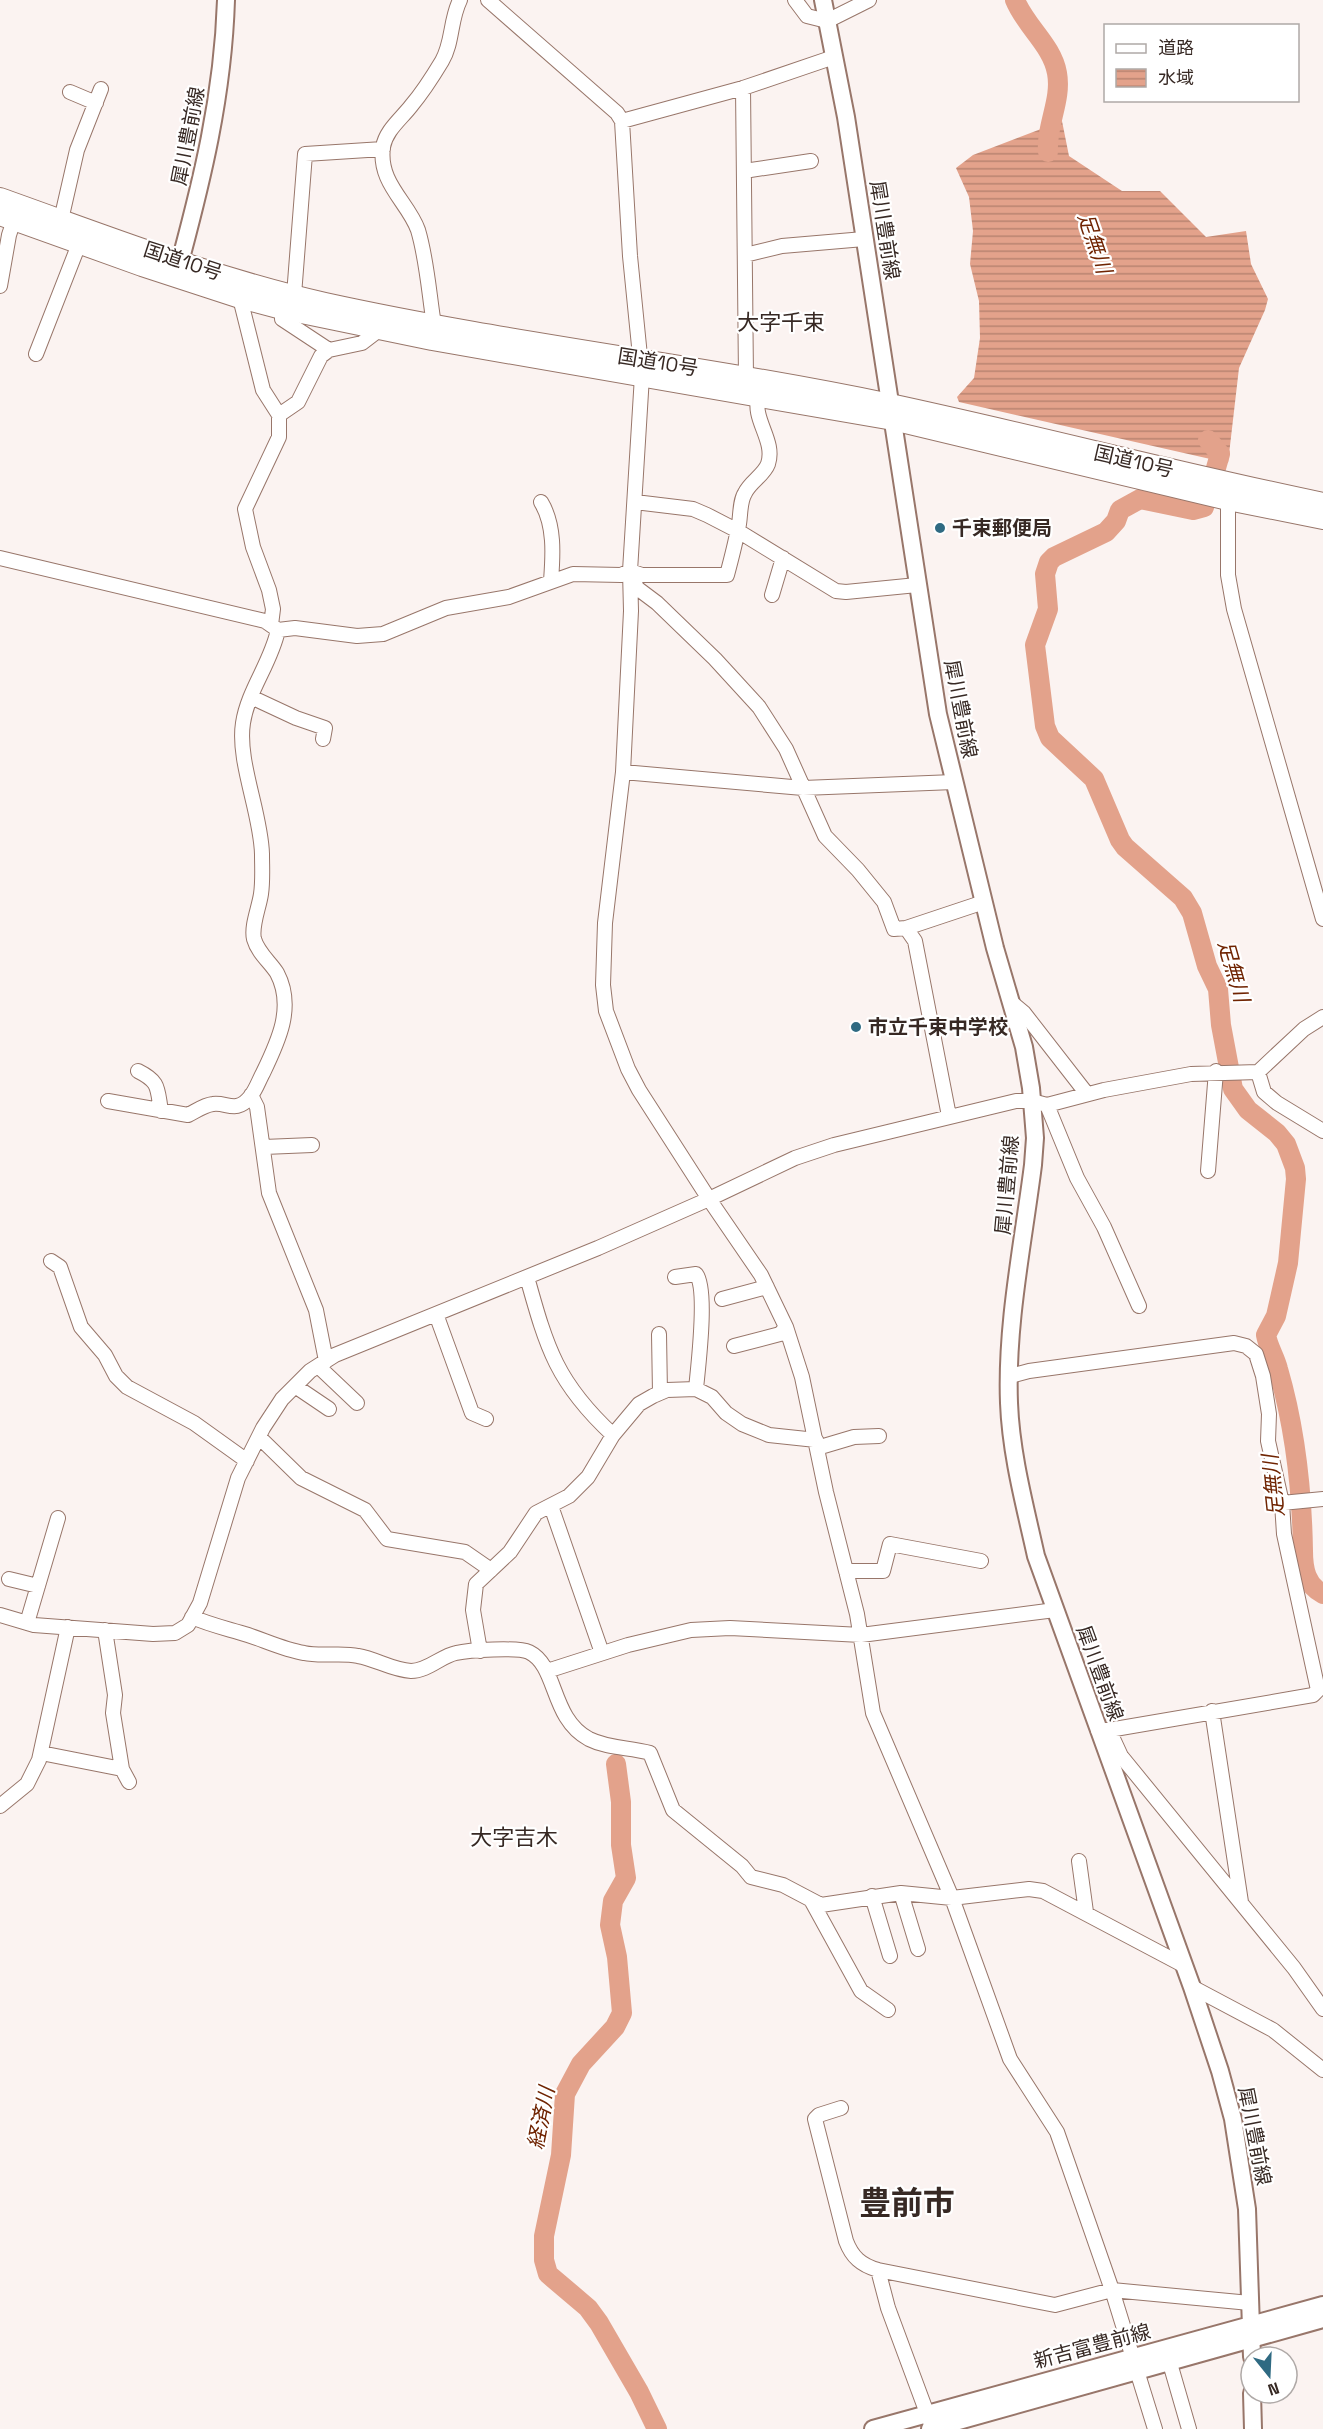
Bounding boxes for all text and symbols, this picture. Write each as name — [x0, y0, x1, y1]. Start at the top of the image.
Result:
legend — [1104, 24, 1299, 102]
text: 道路 — [1158, 36, 1194, 59]
text: 水域 — [1158, 66, 1194, 89]
street label: 犀川豊前線 — [166, 84, 210, 188]
street label: 犀川豊前線 — [864, 179, 906, 281]
water label: 足無川 — [1072, 209, 1119, 279]
street label: 国道10号 — [140, 236, 226, 286]
district label: 大字千束 — [737, 308, 825, 336]
street label: 国道10号 — [616, 343, 700, 381]
street label: 国道10号 — [1092, 439, 1176, 483]
place label: 千束郵便局 — [952, 515, 1052, 541]
marker: 千束郵便局 — [933, 521, 947, 535]
street label: 犀川豊前線 — [939, 657, 983, 761]
water label: 足無川 — [1212, 937, 1256, 1007]
place label: 市立千束中学校 — [868, 1014, 1008, 1040]
marker: 市立千束中学校 — [849, 1020, 863, 1034]
street label: 犀川豊前線 — [990, 1134, 1024, 1236]
water label: 足無川 — [1256, 1451, 1290, 1519]
street label: 犀川豊前線 — [1071, 1622, 1129, 1724]
district label: 大字吉木 — [470, 1823, 558, 1851]
water label: 経済川 — [522, 2083, 561, 2151]
street label: 犀川豊前線 — [1233, 2084, 1277, 2188]
district label: 豊前市 — [859, 2183, 955, 2223]
street label: 新吉富豊前線 — [1031, 2318, 1153, 2374]
north arrow — [1239, 2345, 1299, 2405]
text: N — [1265, 2377, 1282, 2400]

